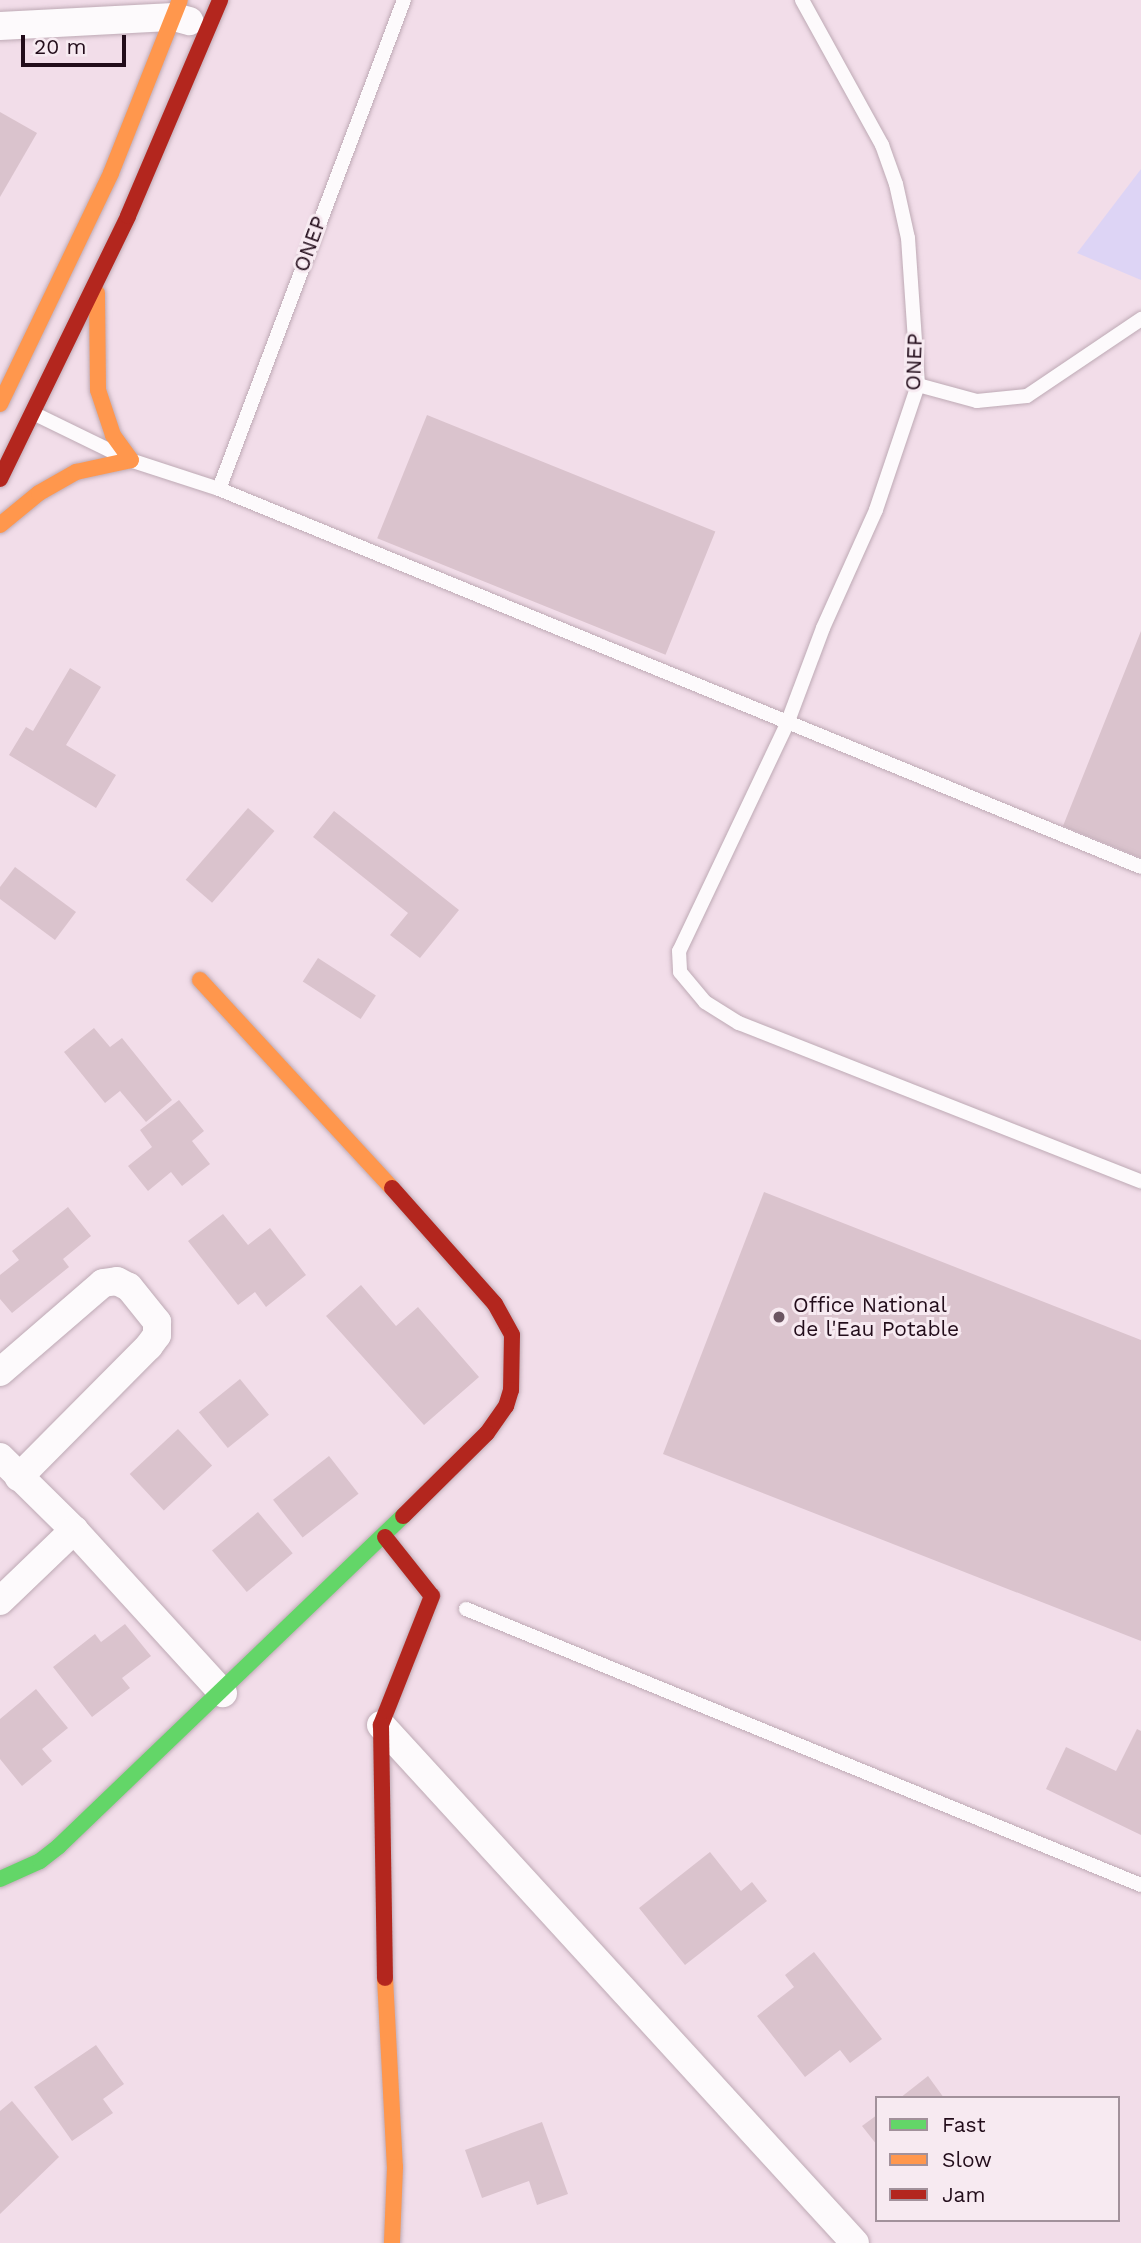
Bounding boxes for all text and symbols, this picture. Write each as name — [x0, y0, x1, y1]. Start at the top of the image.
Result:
scale bar — [24, 21, 130, 65]
text: 20 m — [34, 34, 86, 59]
street label: ONEP — [288, 213, 332, 275]
street label: ONEP — [900, 333, 928, 391]
place label: Office National de l'Eau Potable — [793, 1292, 959, 1342]
marker: Office National de l'Eau Potable — [771, 1309, 787, 1325]
legend — [875, 2096, 1120, 2222]
text: Fast — [942, 2112, 986, 2137]
text: Slow — [942, 2147, 992, 2172]
text: Jam — [942, 2182, 985, 2207]

